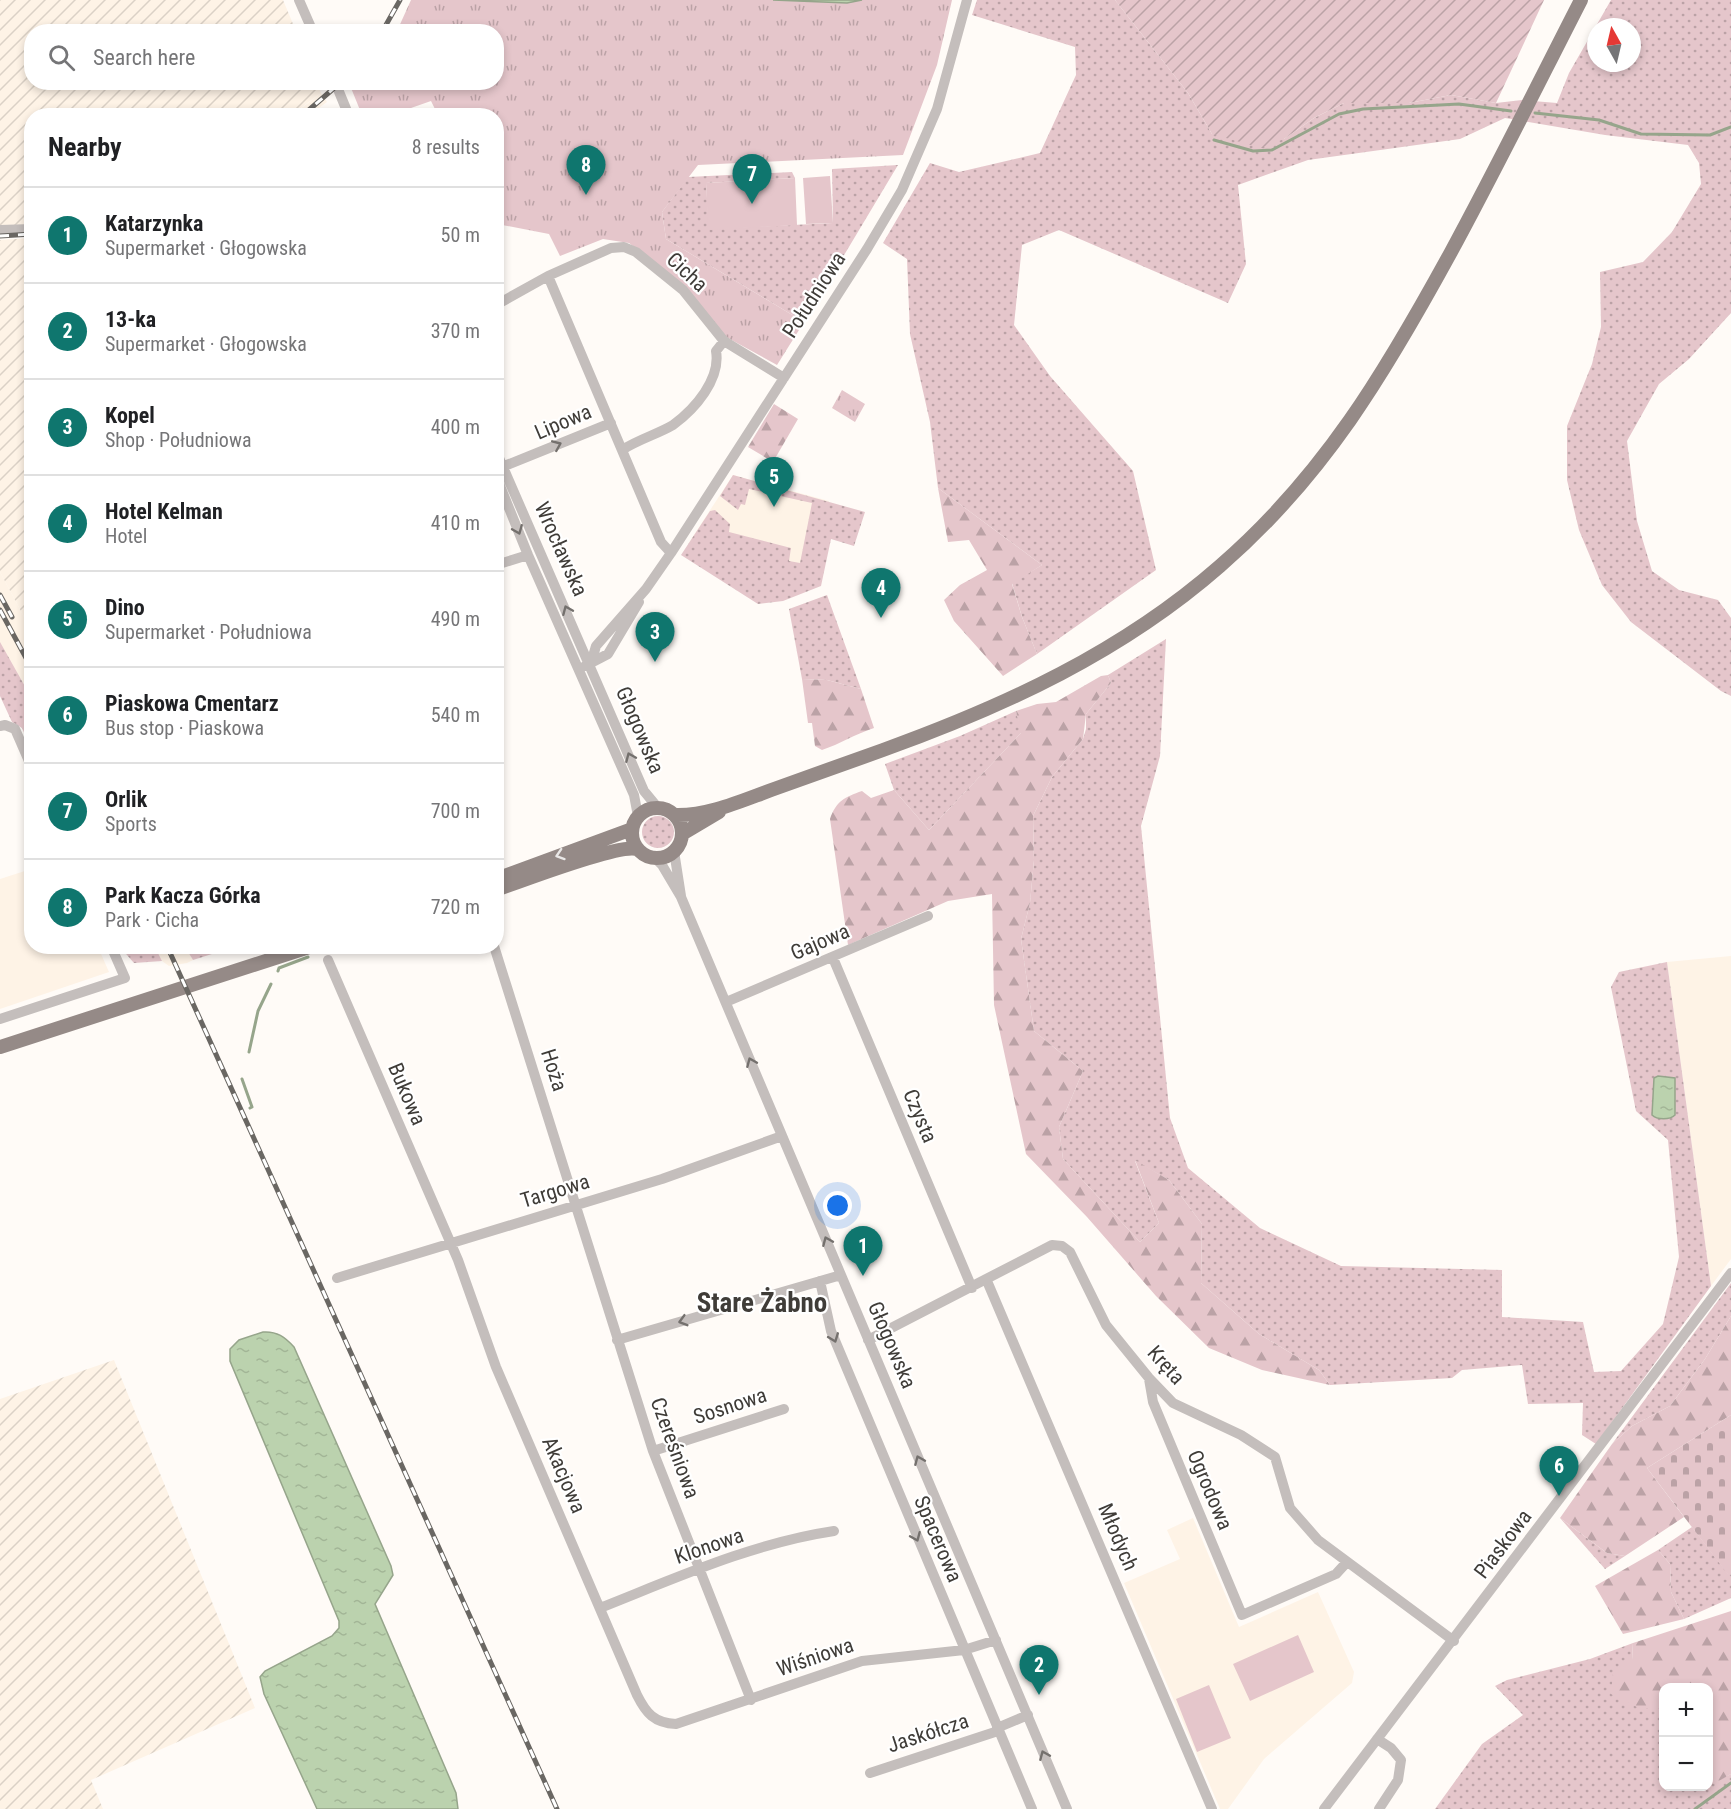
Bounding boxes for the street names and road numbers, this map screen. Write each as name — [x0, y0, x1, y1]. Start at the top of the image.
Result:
street label: Cicha — [662, 247, 712, 297]
street label: Południowa — [777, 248, 851, 342]
street label: Lipowa — [531, 399, 595, 445]
street label: Wrocławska — [530, 498, 592, 600]
street label: Głogowska — [611, 683, 669, 777]
street label: Gajowa — [787, 919, 853, 965]
street label: Hoża — [536, 1046, 572, 1094]
street label: Bukowa — [383, 1059, 431, 1129]
street label: Czysta — [898, 1086, 942, 1146]
street label: Targowa — [518, 1169, 592, 1213]
street label: Głogowska — [863, 1298, 921, 1392]
street label: Kręta — [1142, 1341, 1190, 1389]
street label: Sosnowa — [690, 1383, 770, 1429]
street label: Czereśniowa — [646, 1394, 704, 1502]
street label: Akacjowa — [537, 1433, 591, 1517]
street label: Ogrodowa — [1182, 1446, 1238, 1534]
street label: Spacerowa — [909, 1492, 967, 1586]
street label: Młodych — [1093, 1500, 1143, 1574]
street label: Piaskowa — [1469, 1505, 1537, 1583]
street label: Klonowa — [671, 1523, 747, 1569]
street label: Wiśniowa — [773, 1633, 857, 1681]
street label: Jaskółcza — [884, 1709, 972, 1757]

